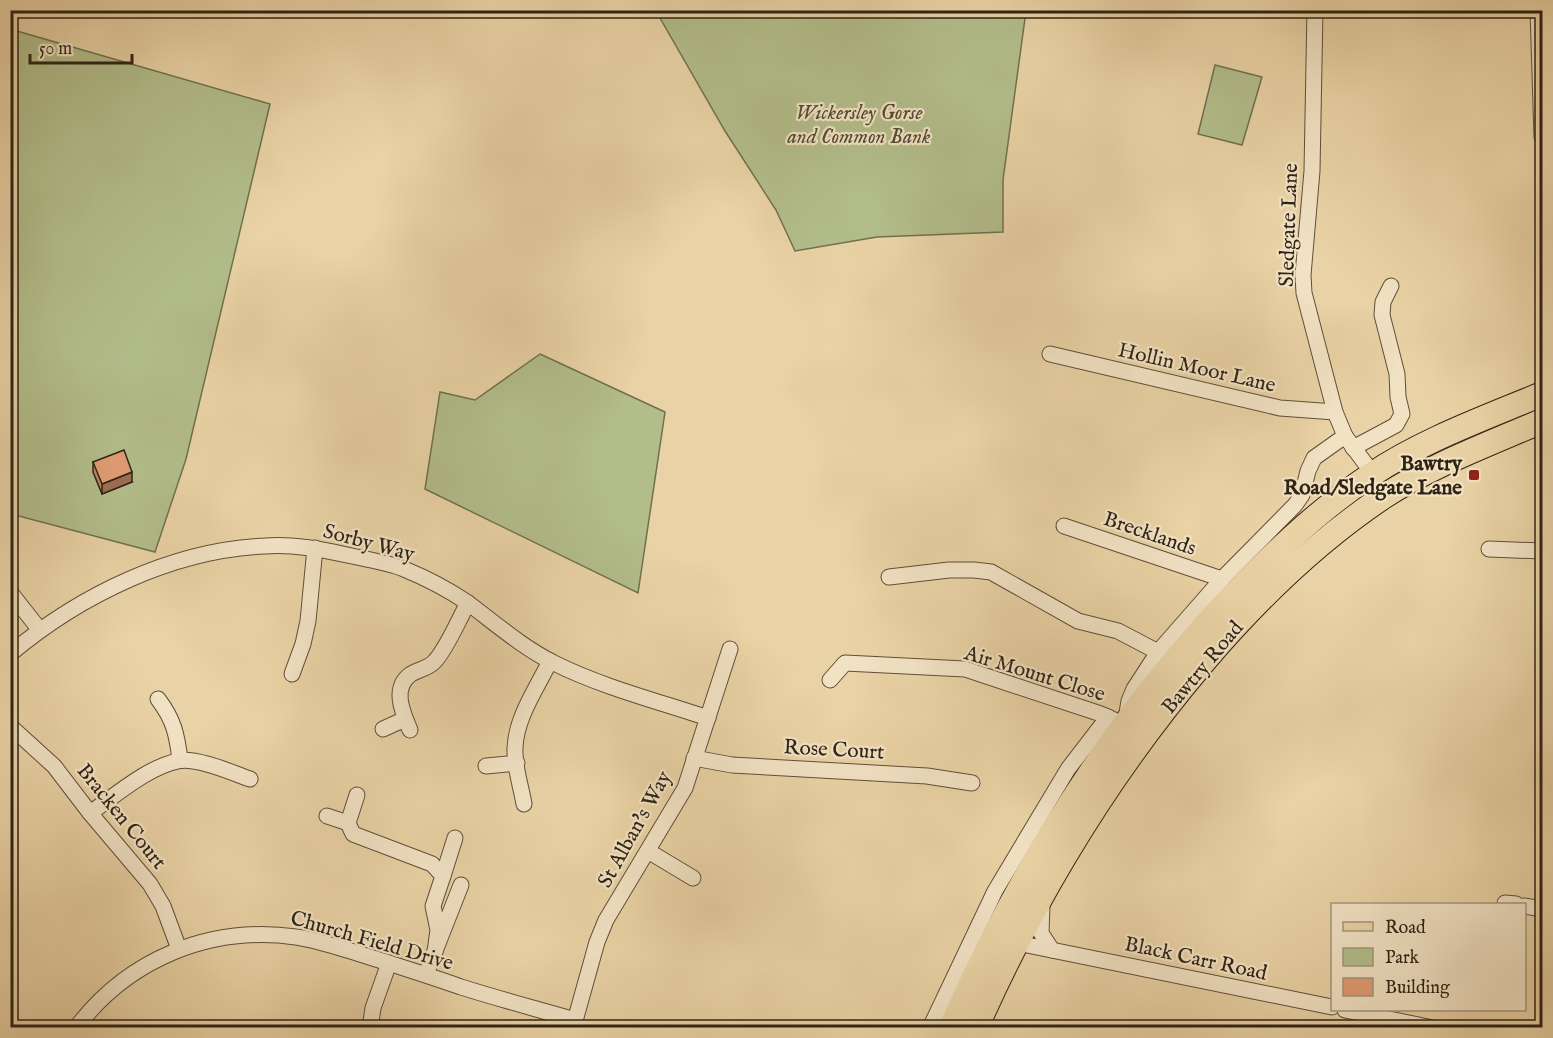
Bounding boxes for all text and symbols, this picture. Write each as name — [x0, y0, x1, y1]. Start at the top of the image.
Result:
scale bar — [30, 27, 132, 65]
text: 50 m — [39, 38, 72, 61]
park label: Wickersley Gorse and Common Bank — [787, 100, 931, 151]
street label: Sledgate Lane — [1274, 162, 1305, 287]
street label: Hollin Moor Lane — [1115, 337, 1279, 400]
place label: Bawtry Road/Sledgate Lane — [1283, 451, 1463, 502]
marker: Bawtry Road/Sledgate Lane — [1467, 468, 1481, 482]
street label: Brecklands — [1100, 506, 1199, 563]
street label: Sorby Way — [320, 518, 418, 569]
street label: Bawtry Road — [1156, 615, 1251, 720]
street label: Air Mount Close — [960, 640, 1108, 709]
street label: Rose Court — [783, 734, 885, 767]
street label: Bracken Court — [70, 759, 172, 875]
street label: St Alban's Way — [592, 766, 679, 893]
legend — [1331, 903, 1526, 1011]
street label: Church Field Drive — [287, 905, 457, 978]
text: Road — [1385, 917, 1426, 940]
street label: Black Carr Road — [1122, 931, 1270, 988]
text: Park — [1385, 947, 1420, 970]
text: Building — [1385, 977, 1450, 1000]

